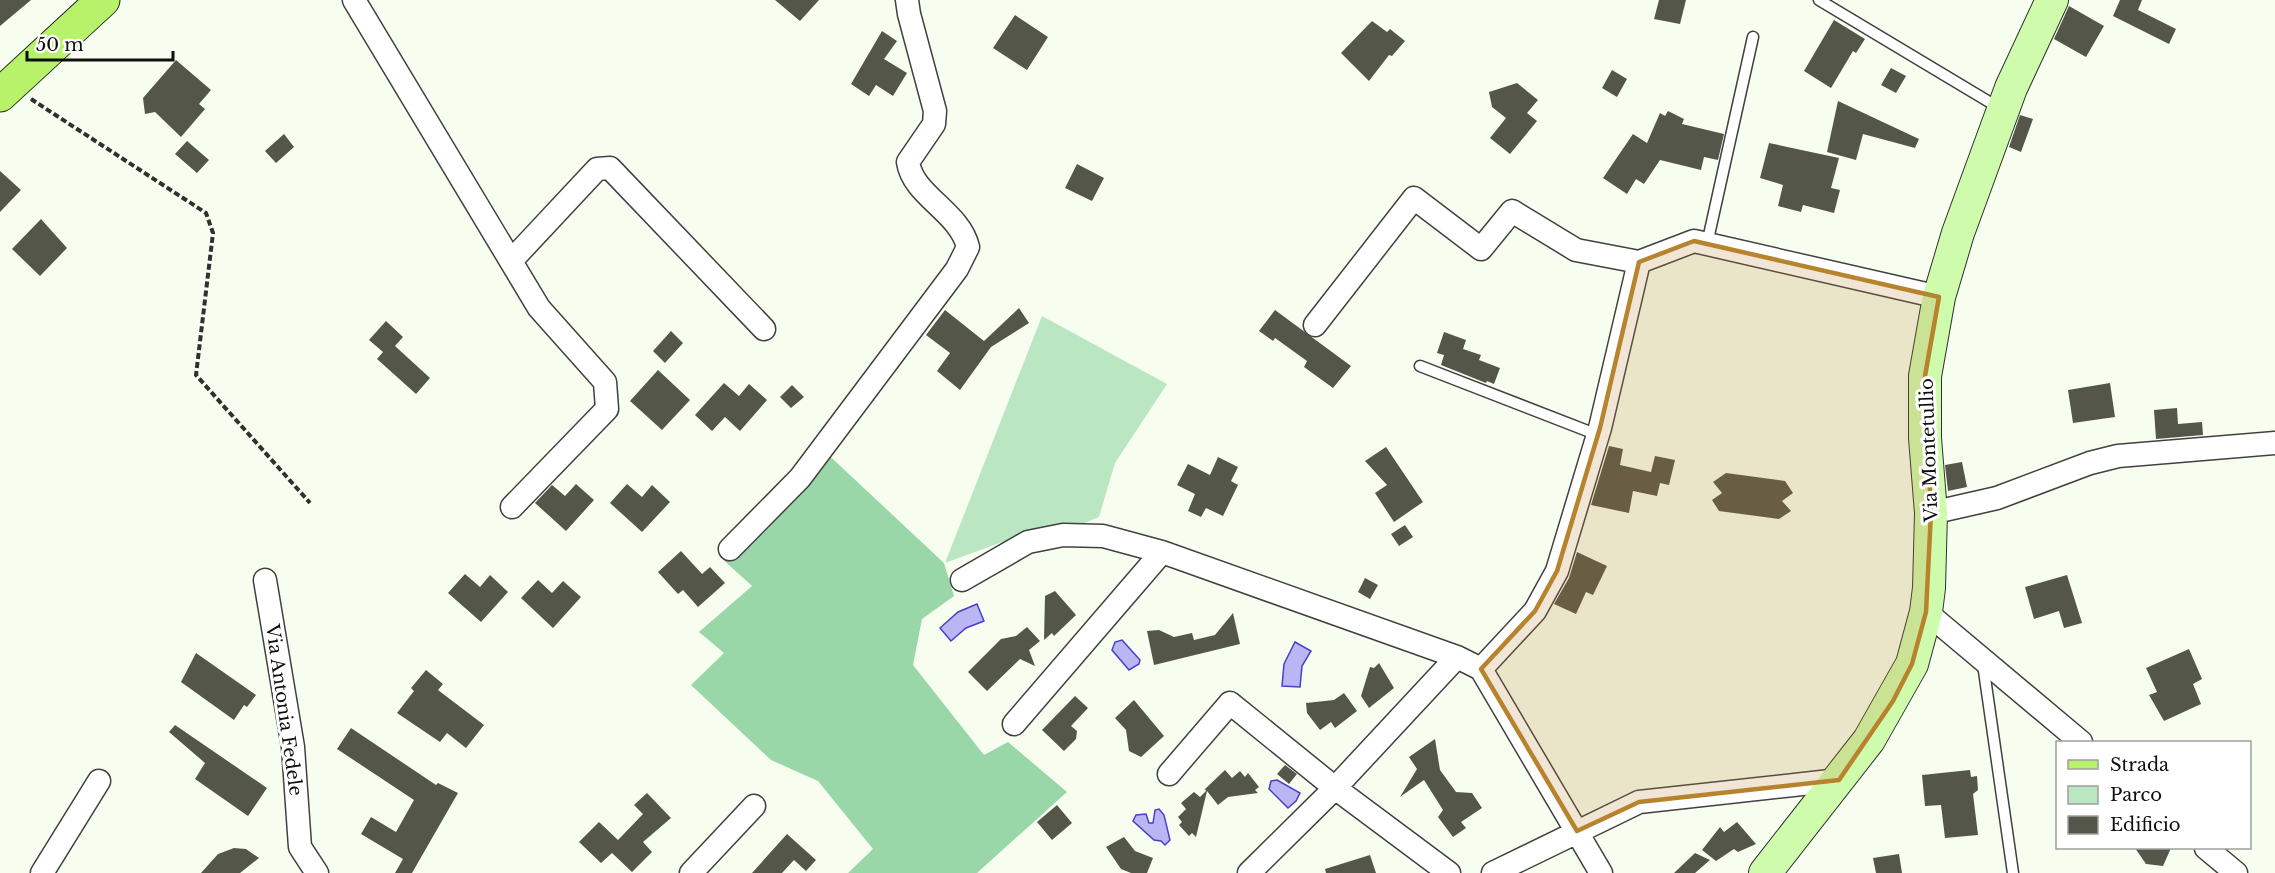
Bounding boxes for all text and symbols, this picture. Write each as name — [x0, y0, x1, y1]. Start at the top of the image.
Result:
scale bar — [27, 24, 172, 62]
text: 50 m — [36, 34, 84, 56]
street label: Via Montetullio — [1915, 378, 1943, 523]
street label: Via Antonia Fedele — [261, 622, 307, 797]
legend — [2056, 741, 2251, 849]
text: Strada — [2110, 754, 2169, 776]
text: Parco — [2110, 784, 2162, 806]
text: Edificio — [2110, 814, 2181, 836]

